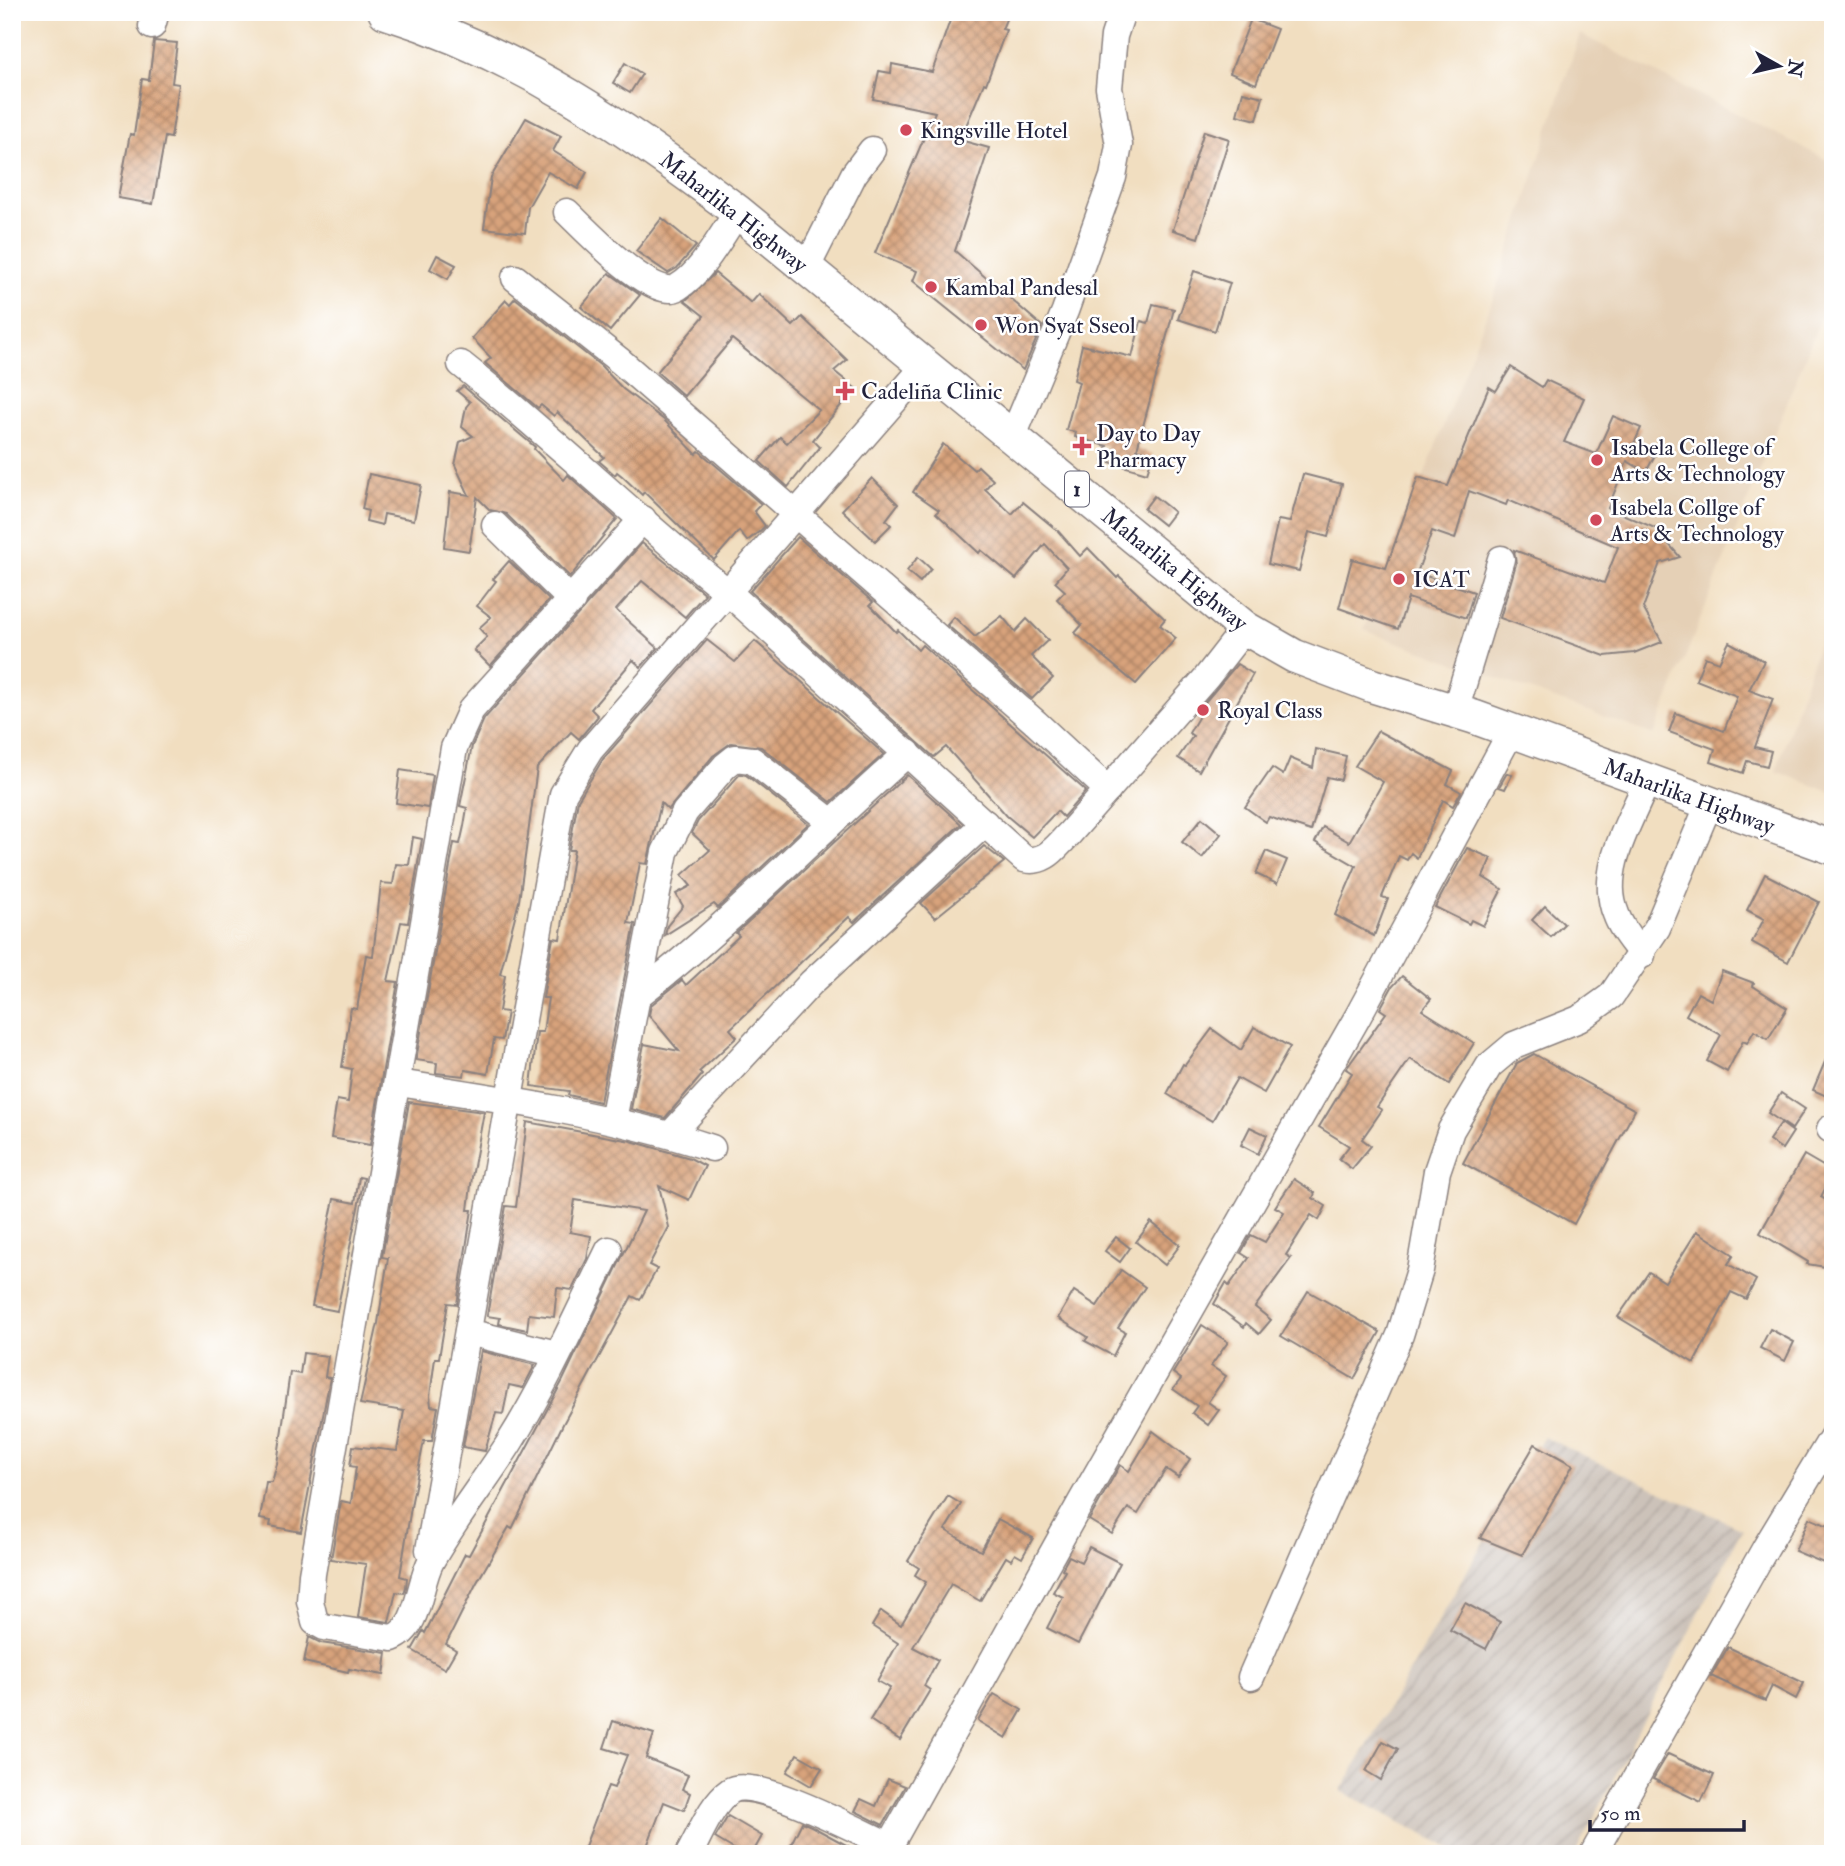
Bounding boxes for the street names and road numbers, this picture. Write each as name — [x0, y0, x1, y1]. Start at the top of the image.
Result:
street label: Maharlika Highway — [654, 145, 814, 280]
road number: 1 — [1065, 472, 1089, 506]
street label: Maharlika Highway — [1096, 501, 1255, 638]
street label: Maharlika Highway — [1599, 752, 1779, 841]

